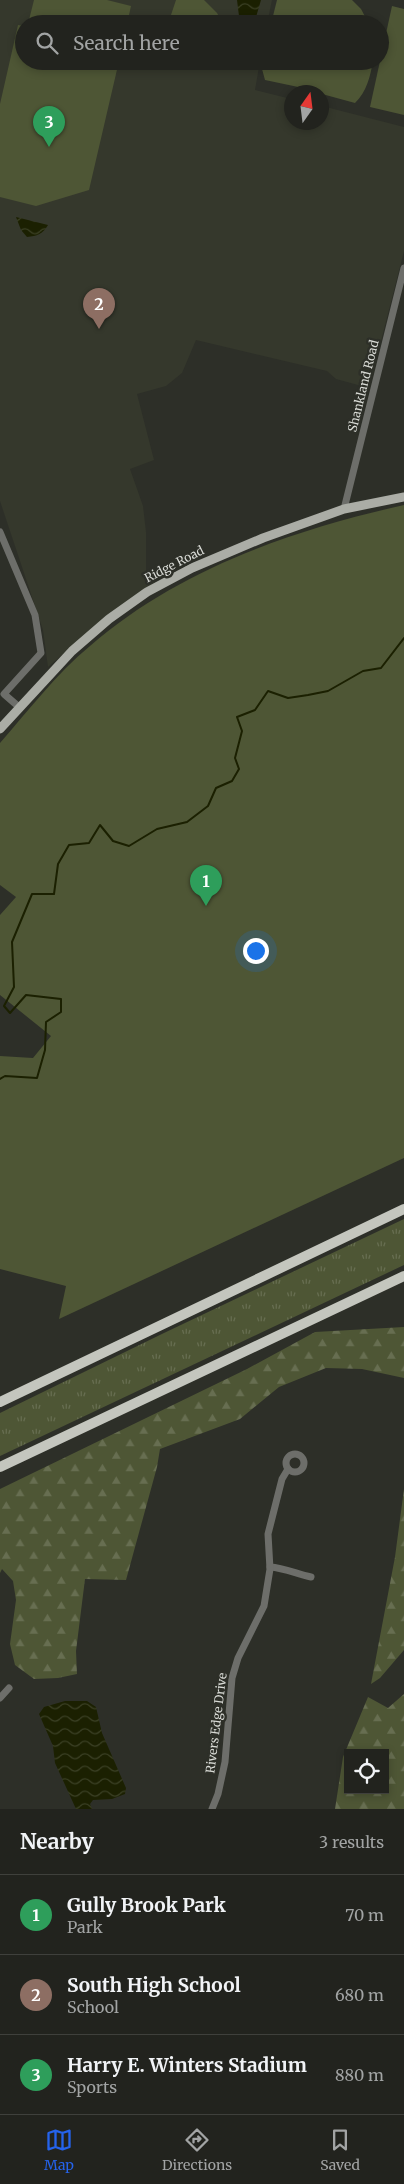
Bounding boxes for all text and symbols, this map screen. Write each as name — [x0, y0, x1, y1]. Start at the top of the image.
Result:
search box — [15, 15, 389, 70]
icon: search — [33, 29, 61, 57]
text: Search here — [73, 31, 180, 55]
north arrow — [284, 85, 329, 130]
pin: 3 — [33, 106, 65, 147]
pin: 2 — [83, 288, 115, 329]
street label: Shankland Road — [344, 338, 382, 434]
street label: Ridge Road — [142, 543, 206, 585]
pin: 1 — [190, 865, 222, 906]
your location — [243, 938, 269, 964]
street label: Rivers Edge Drive — [202, 1672, 230, 1774]
map controls — [344, 1749, 389, 1794]
button: locate — [344, 1749, 389, 1794]
text: Nearby — [20, 1828, 94, 1855]
text: 3 results — [319, 1832, 384, 1852]
text: Gully Brook Park — [67, 1893, 226, 1917]
text: 1 — [32, 1905, 40, 1925]
text: 70 m — [345, 1905, 384, 1925]
text: Park — [67, 1917, 103, 1937]
text: South High School — [67, 1973, 241, 1997]
text: 2 — [31, 1985, 41, 2005]
text: 680 m — [335, 1985, 384, 2005]
text: School — [67, 1997, 119, 2017]
text: Harry E. Winters Stadium — [67, 2053, 307, 2077]
text: 3 — [31, 2065, 41, 2085]
text: 880 m — [335, 2065, 384, 2085]
text: Sports — [67, 2077, 117, 2097]
tab: Map — [44, 2126, 74, 2174]
tab: Directions — [162, 2126, 232, 2174]
tab: Saved — [320, 2126, 360, 2174]

